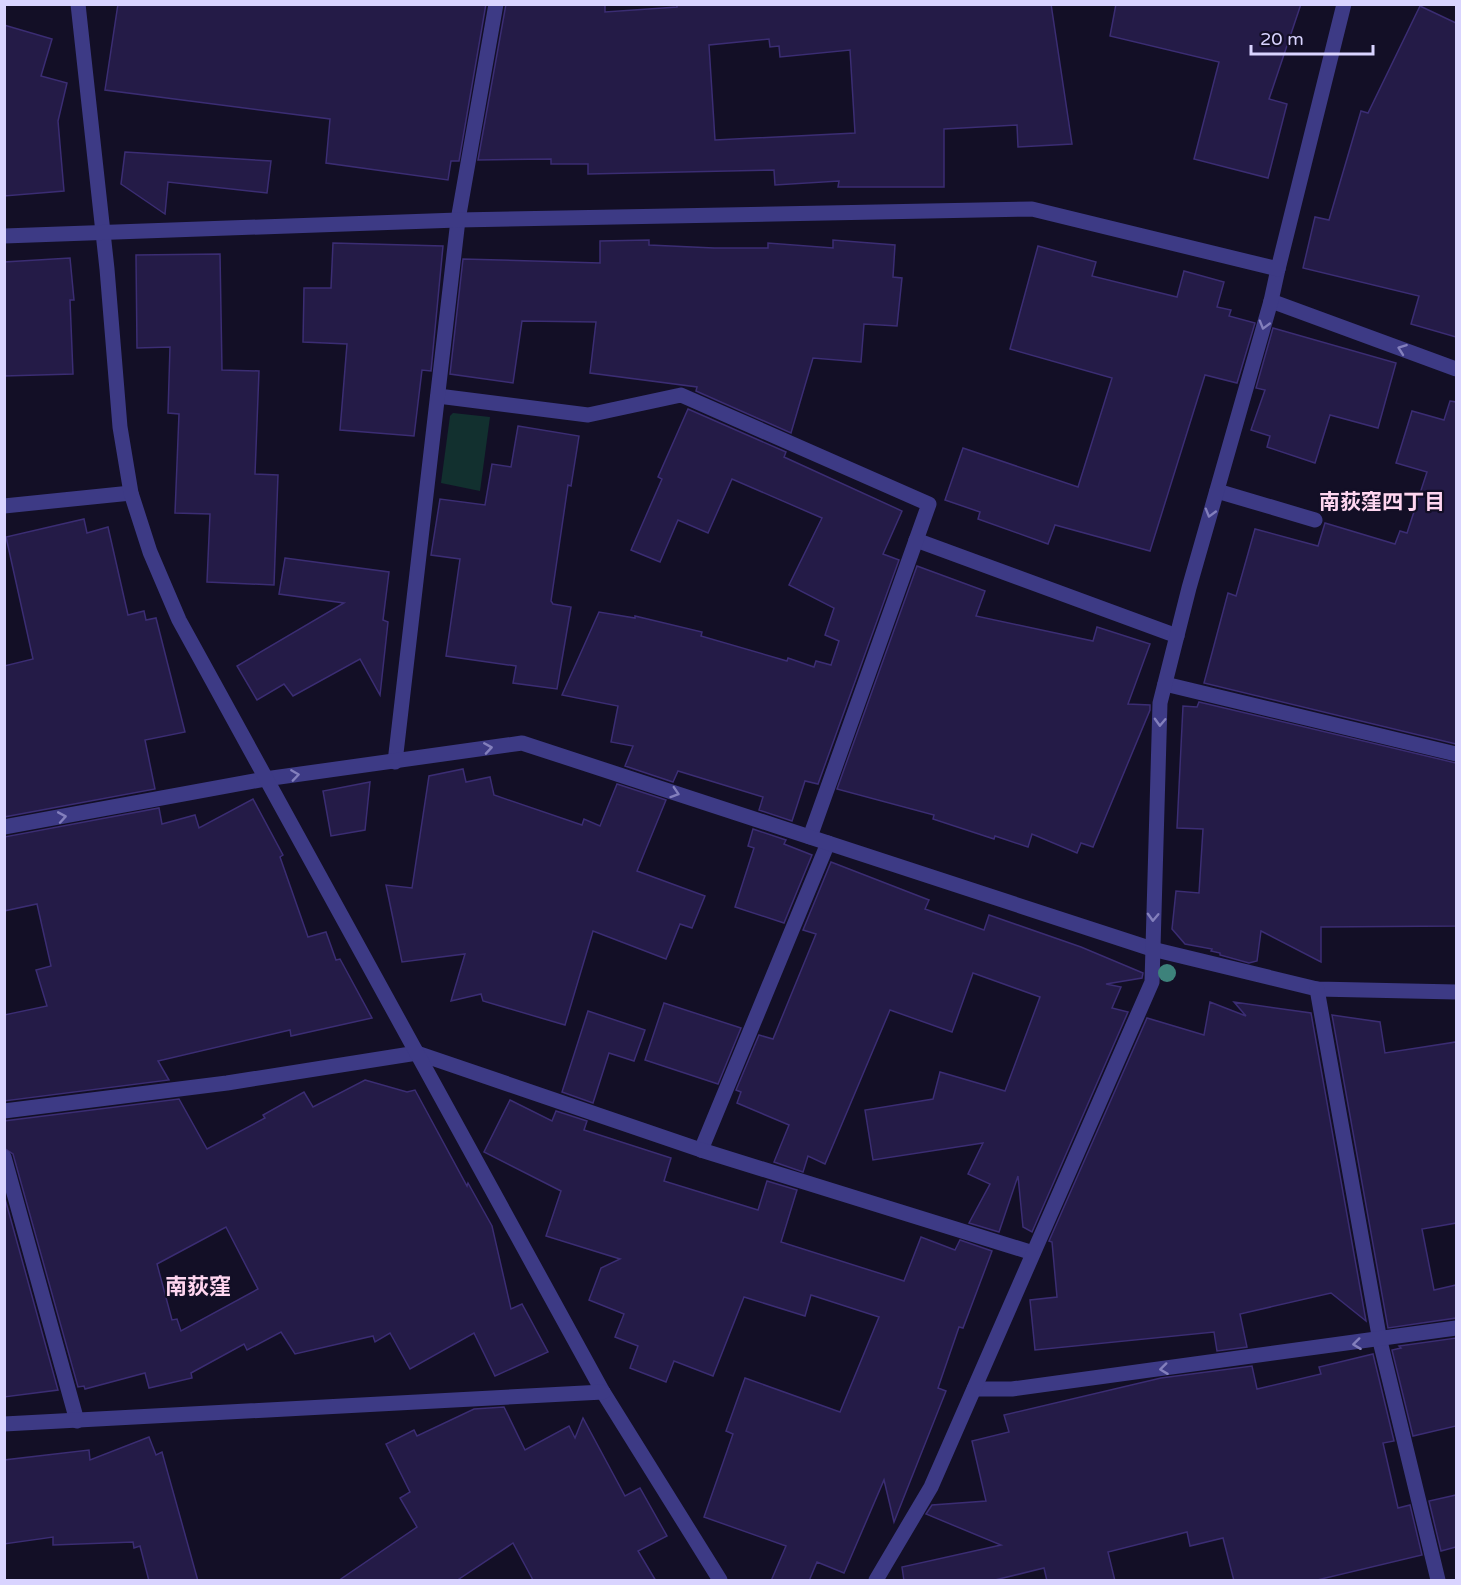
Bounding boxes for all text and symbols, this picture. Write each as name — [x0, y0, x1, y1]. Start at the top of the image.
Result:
scale bar — [1251, 18, 1372, 56]
text: 20 m — [1260, 28, 1304, 50]
one-way arrow — [1259, 320, 1271, 330]
one-way arrow — [1397, 343, 1407, 356]
district label: 南荻窪四丁目 — [1319, 490, 1445, 515]
one-way arrow — [1205, 507, 1217, 518]
one-way arrow — [1153, 718, 1166, 727]
one-way arrow — [484, 742, 493, 754]
one-way arrow — [291, 770, 300, 782]
one-way arrow — [669, 786, 680, 798]
one-way arrow — [57, 811, 67, 823]
one-way arrow — [1147, 913, 1160, 922]
district label: 南荻窪 — [165, 1274, 231, 1300]
one-way arrow — [1353, 1337, 1362, 1349]
one-way arrow — [1159, 1362, 1168, 1375]

